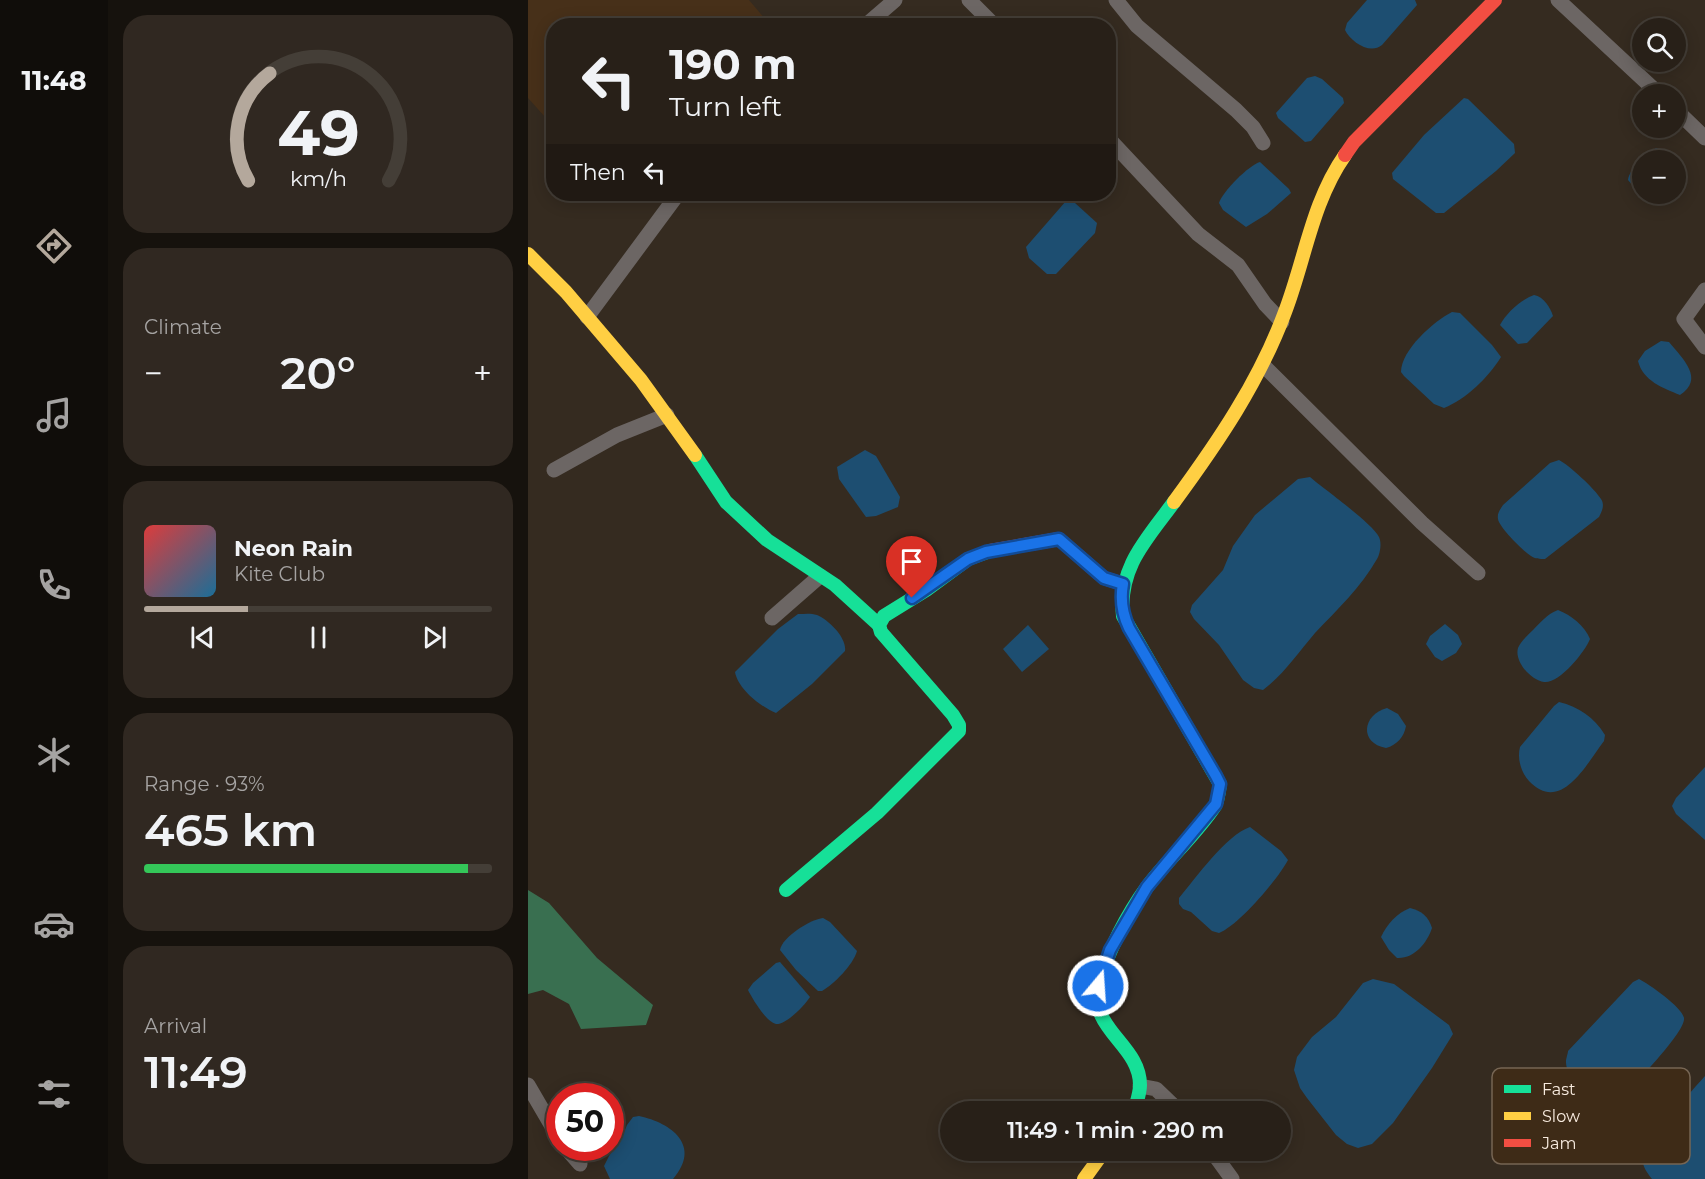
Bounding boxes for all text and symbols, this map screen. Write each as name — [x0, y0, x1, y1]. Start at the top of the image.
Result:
map controls — [1632, 18, 1686, 204]
button: search — [1632, 18, 1686, 72]
text: 190 m — [669, 38, 797, 90]
icon: left — [570, 42, 648, 120]
text: 11:48 — [22, 64, 86, 97]
button: + — [1632, 84, 1686, 138]
text: Turn left — [669, 90, 782, 123]
text: 49 — [277, 95, 359, 171]
button: − — [1632, 150, 1686, 204]
icon: left — [638, 156, 671, 189]
text: Then — [570, 159, 626, 186]
text: km/h — [289, 165, 347, 191]
icon: directions — [33, 225, 75, 267]
text: Climate — [144, 315, 222, 339]
text: 20° — [280, 345, 356, 400]
text: − — [144, 353, 163, 393]
text: + — [473, 353, 492, 393]
icon: music — [33, 394, 75, 436]
text: Neon Rain — [234, 535, 353, 562]
pin — [886, 536, 937, 598]
icon: arrive — [895, 545, 928, 578]
text: Kite Club — [234, 562, 325, 586]
icon: phone — [33, 564, 75, 606]
icon: previous — [186, 621, 219, 654]
icon: pause — [302, 621, 335, 654]
icon: next — [418, 621, 451, 654]
icon: climate — [33, 734, 75, 776]
text: Range · 93% — [144, 772, 265, 796]
text: 465 km — [144, 802, 317, 857]
icon: car — [33, 903, 75, 945]
position arrow — [1066, 954, 1130, 1018]
text: Arrival — [144, 1014, 207, 1038]
text: 11:49 — [144, 1044, 248, 1099]
legend — [1492, 1068, 1690, 1164]
icon: filters — [33, 1073, 75, 1115]
text: Fast — [1542, 1080, 1576, 1099]
speed limit sign: 50 — [546, 1083, 624, 1161]
text: Slow — [1542, 1107, 1580, 1126]
text: 11:49 · 1 min · 290 m — [1007, 1117, 1224, 1144]
text: Jam — [1541, 1134, 1576, 1153]

